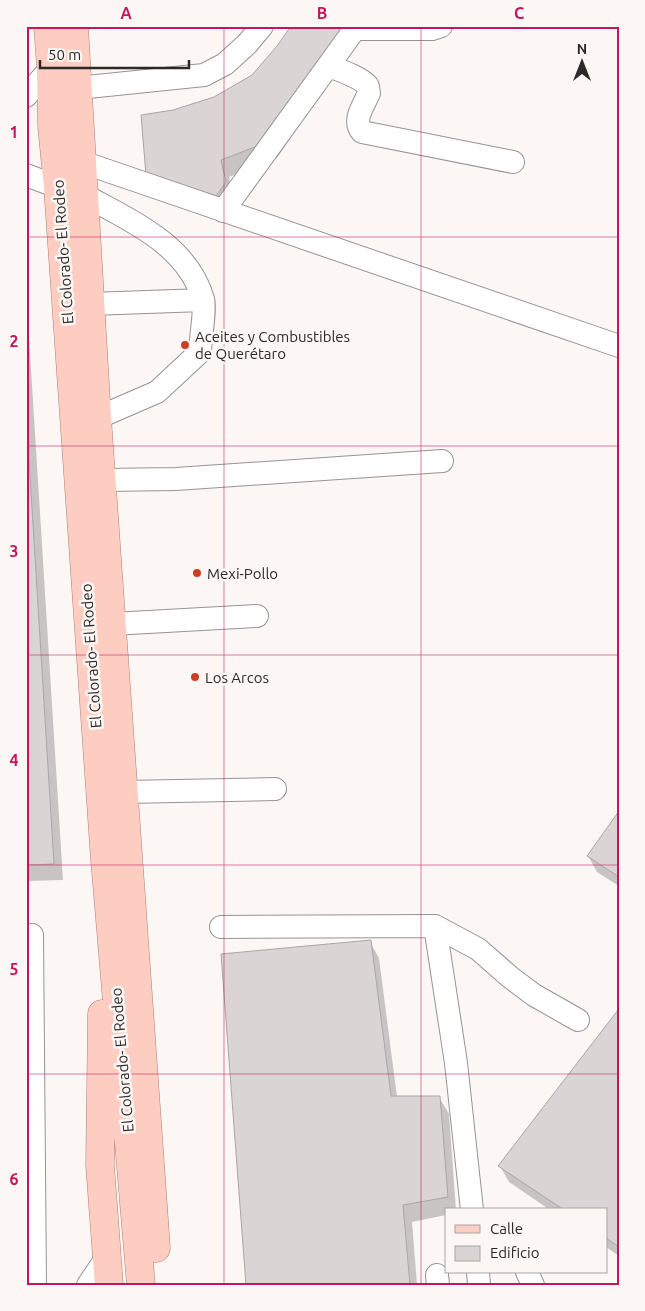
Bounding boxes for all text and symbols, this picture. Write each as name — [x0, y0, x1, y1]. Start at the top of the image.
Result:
text: A — [120, 4, 132, 22]
text: B — [317, 4, 327, 22]
text: C — [514, 4, 524, 22]
scale bar — [40, 38, 189, 70]
north arrow — [558, 38, 608, 88]
text: N — [577, 41, 587, 57]
text: 50 m — [48, 46, 81, 63]
text: 1 — [9, 123, 19, 141]
street label: El Colorado- El Rodeo — [49, 179, 77, 325]
place label: Aceites y Combustibles de Querétaro — [195, 328, 350, 362]
text: 2 — [9, 332, 19, 350]
marker: Aceites y Combustibles de Querétaro — [179, 339, 191, 351]
text: 3 — [9, 542, 19, 560]
place label: Mexi-Pollo — [207, 565, 278, 582]
marker: Mexi-Pollo — [191, 567, 203, 579]
street label: El Colorado- El Rodeo — [77, 583, 105, 729]
place label: Los Arcos — [205, 669, 269, 686]
marker: Los Arcos — [189, 671, 201, 683]
text: 4 — [9, 751, 19, 769]
text: 5 — [9, 960, 19, 978]
street label: El Colorado- El Rodeo — [107, 987, 137, 1133]
text: 6 — [9, 1170, 19, 1188]
legend — [445, 1208, 608, 1274]
text: Calle — [490, 1220, 523, 1237]
text: Edificio — [490, 1244, 539, 1261]

